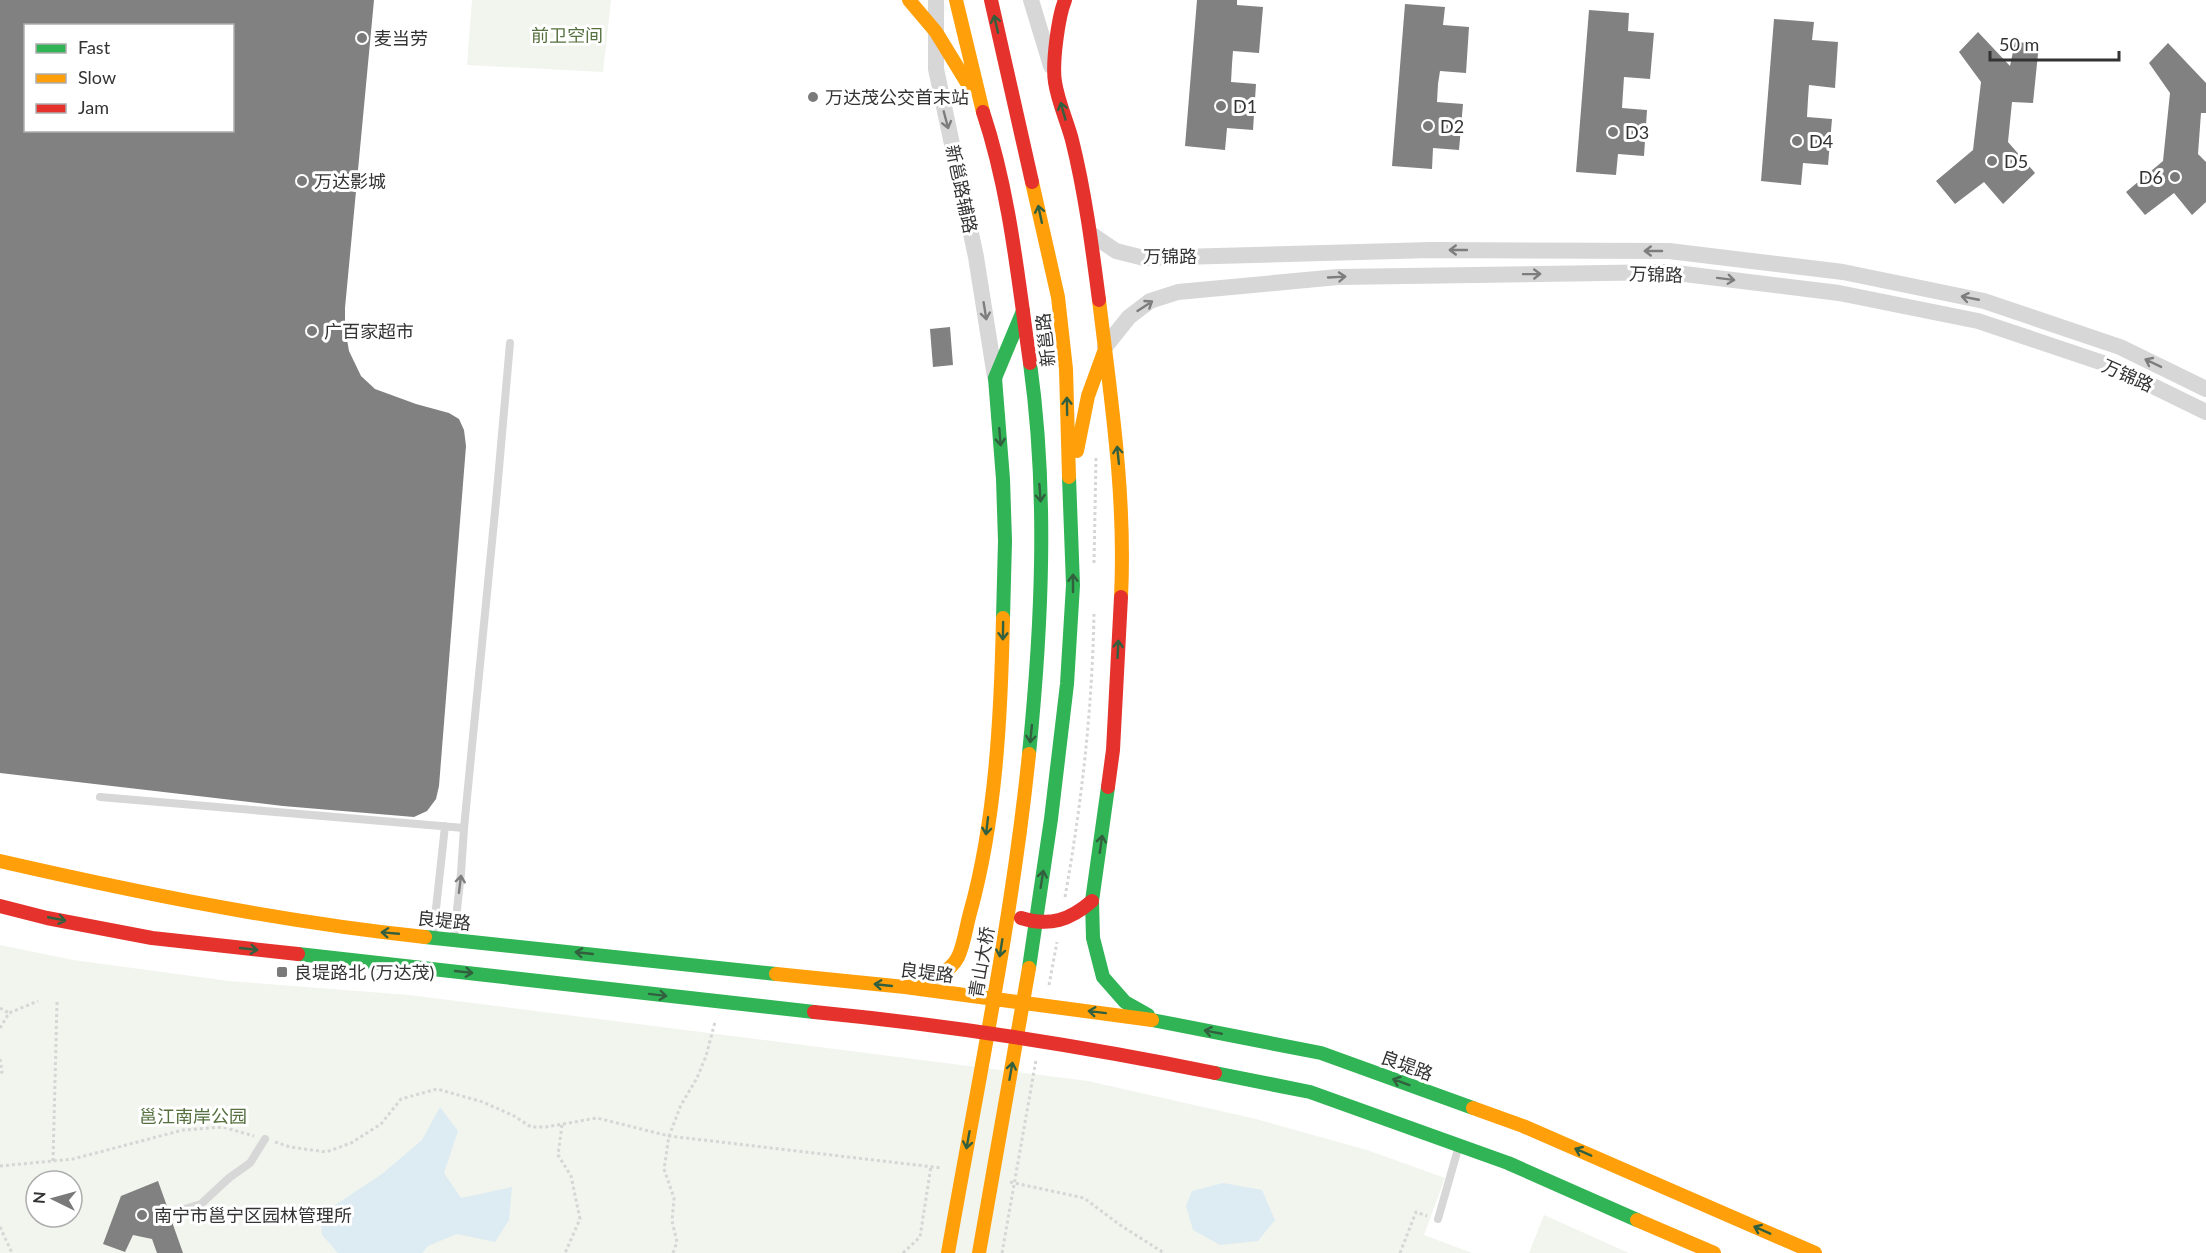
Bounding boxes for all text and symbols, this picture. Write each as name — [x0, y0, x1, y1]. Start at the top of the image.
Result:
one-way arrow — [990, 15, 1002, 34]
legend — [24, 24, 234, 132]
park label: 前卫空间 — [531, 24, 603, 46]
scale bar — [1990, 24, 2119, 62]
place label: 麦当劳 — [374, 27, 428, 49]
marker: 麦当劳 — [355, 31, 369, 45]
text: 50 m — [1999, 33, 2039, 55]
text: Fast — [78, 36, 111, 58]
text: Slow — [78, 66, 116, 88]
place label: 万达茂公交首末站 — [825, 86, 969, 108]
marker: 万达茂公交首末站 — [806, 90, 820, 104]
place label: D1 — [1233, 95, 1257, 117]
text: Jam — [78, 96, 109, 118]
marker: D1 — [1214, 99, 1228, 113]
one-way arrow — [1057, 101, 1069, 120]
one-way arrow — [941, 111, 952, 130]
place label: D2 — [1440, 115, 1464, 137]
marker: D2 — [1421, 119, 1435, 133]
place label: D3 — [1625, 121, 1649, 143]
marker: D3 — [1606, 125, 1620, 139]
place label: D4 — [1809, 130, 1833, 152]
marker: D4 — [1790, 134, 1804, 148]
street label: 新邕路辅路 — [942, 143, 982, 235]
place label: D5 — [2004, 150, 2028, 172]
marker: D5 — [1985, 154, 1999, 168]
place label: D6 — [2139, 166, 2163, 188]
place label: 万达影城 — [314, 170, 386, 192]
marker: D6 — [2168, 170, 2182, 184]
marker: 万达影城 — [295, 174, 309, 188]
one-way arrow — [1034, 205, 1045, 224]
street label: 万锦路 — [1143, 245, 1197, 267]
one-way arrow — [1449, 245, 1469, 256]
one-way arrow — [1644, 245, 1664, 257]
street label: 万锦路 — [1629, 262, 1683, 286]
one-way arrow — [1521, 268, 1541, 280]
one-way arrow — [1326, 272, 1346, 283]
one-way arrow — [1716, 274, 1736, 285]
one-way arrow — [1961, 292, 1980, 303]
one-way arrow — [1137, 299, 1154, 312]
one-way arrow — [980, 301, 991, 321]
street label: 新邕路 — [1031, 312, 1059, 368]
place label: 广百家超市 — [324, 320, 414, 342]
marker: 广百家超市 — [305, 324, 319, 338]
street label: 万锦路 — [2099, 354, 2157, 396]
one-way arrow — [2145, 357, 2163, 369]
one-way arrow — [1061, 397, 1072, 417]
one-way arrow — [995, 426, 1006, 446]
one-way arrow — [1112, 445, 1123, 465]
one-way arrow — [1035, 482, 1046, 502]
one-way arrow — [1067, 574, 1079, 594]
one-way arrow — [997, 621, 1009, 641]
one-way arrow — [1113, 640, 1124, 660]
one-way arrow — [1025, 723, 1036, 743]
one-way arrow — [981, 815, 992, 835]
one-way arrow — [1096, 834, 1107, 854]
one-way arrow — [1037, 869, 1048, 889]
one-way arrow — [455, 874, 466, 894]
street label: 良堤路 — [416, 906, 472, 934]
one-way arrow — [47, 914, 66, 925]
street label: 青山大桥 — [964, 925, 998, 999]
one-way arrow — [381, 927, 401, 938]
one-way arrow — [996, 937, 1007, 957]
one-way arrow — [239, 944, 259, 955]
one-way arrow — [575, 947, 595, 958]
street label: 良堤路 — [899, 958, 955, 986]
place label: 良堤路北 (万达茂) — [294, 961, 434, 983]
marker: 良堤路北 (万达茂) — [275, 965, 289, 979]
one-way arrow — [454, 967, 474, 978]
one-way arrow — [873, 979, 893, 990]
one-way arrow — [647, 989, 667, 1000]
one-way arrow — [1087, 1007, 1107, 1018]
one-way arrow — [1204, 1025, 1223, 1037]
street label: 良堤路 — [1378, 1045, 1436, 1085]
one-way arrow — [1006, 1062, 1017, 1082]
one-way arrow — [1392, 1076, 1411, 1087]
park label: 邕江南岸公园 — [139, 1105, 247, 1127]
one-way arrow — [962, 1129, 973, 1149]
one-way arrow — [1574, 1146, 1593, 1157]
north arrow — [24, 1169, 84, 1229]
text: N — [29, 1191, 49, 1205]
place label: 南宁市邕宁区园林管理所 — [154, 1204, 352, 1226]
marker: 南宁市邕宁区园林管理所 — [135, 1208, 149, 1222]
one-way arrow — [1753, 1223, 1771, 1235]

